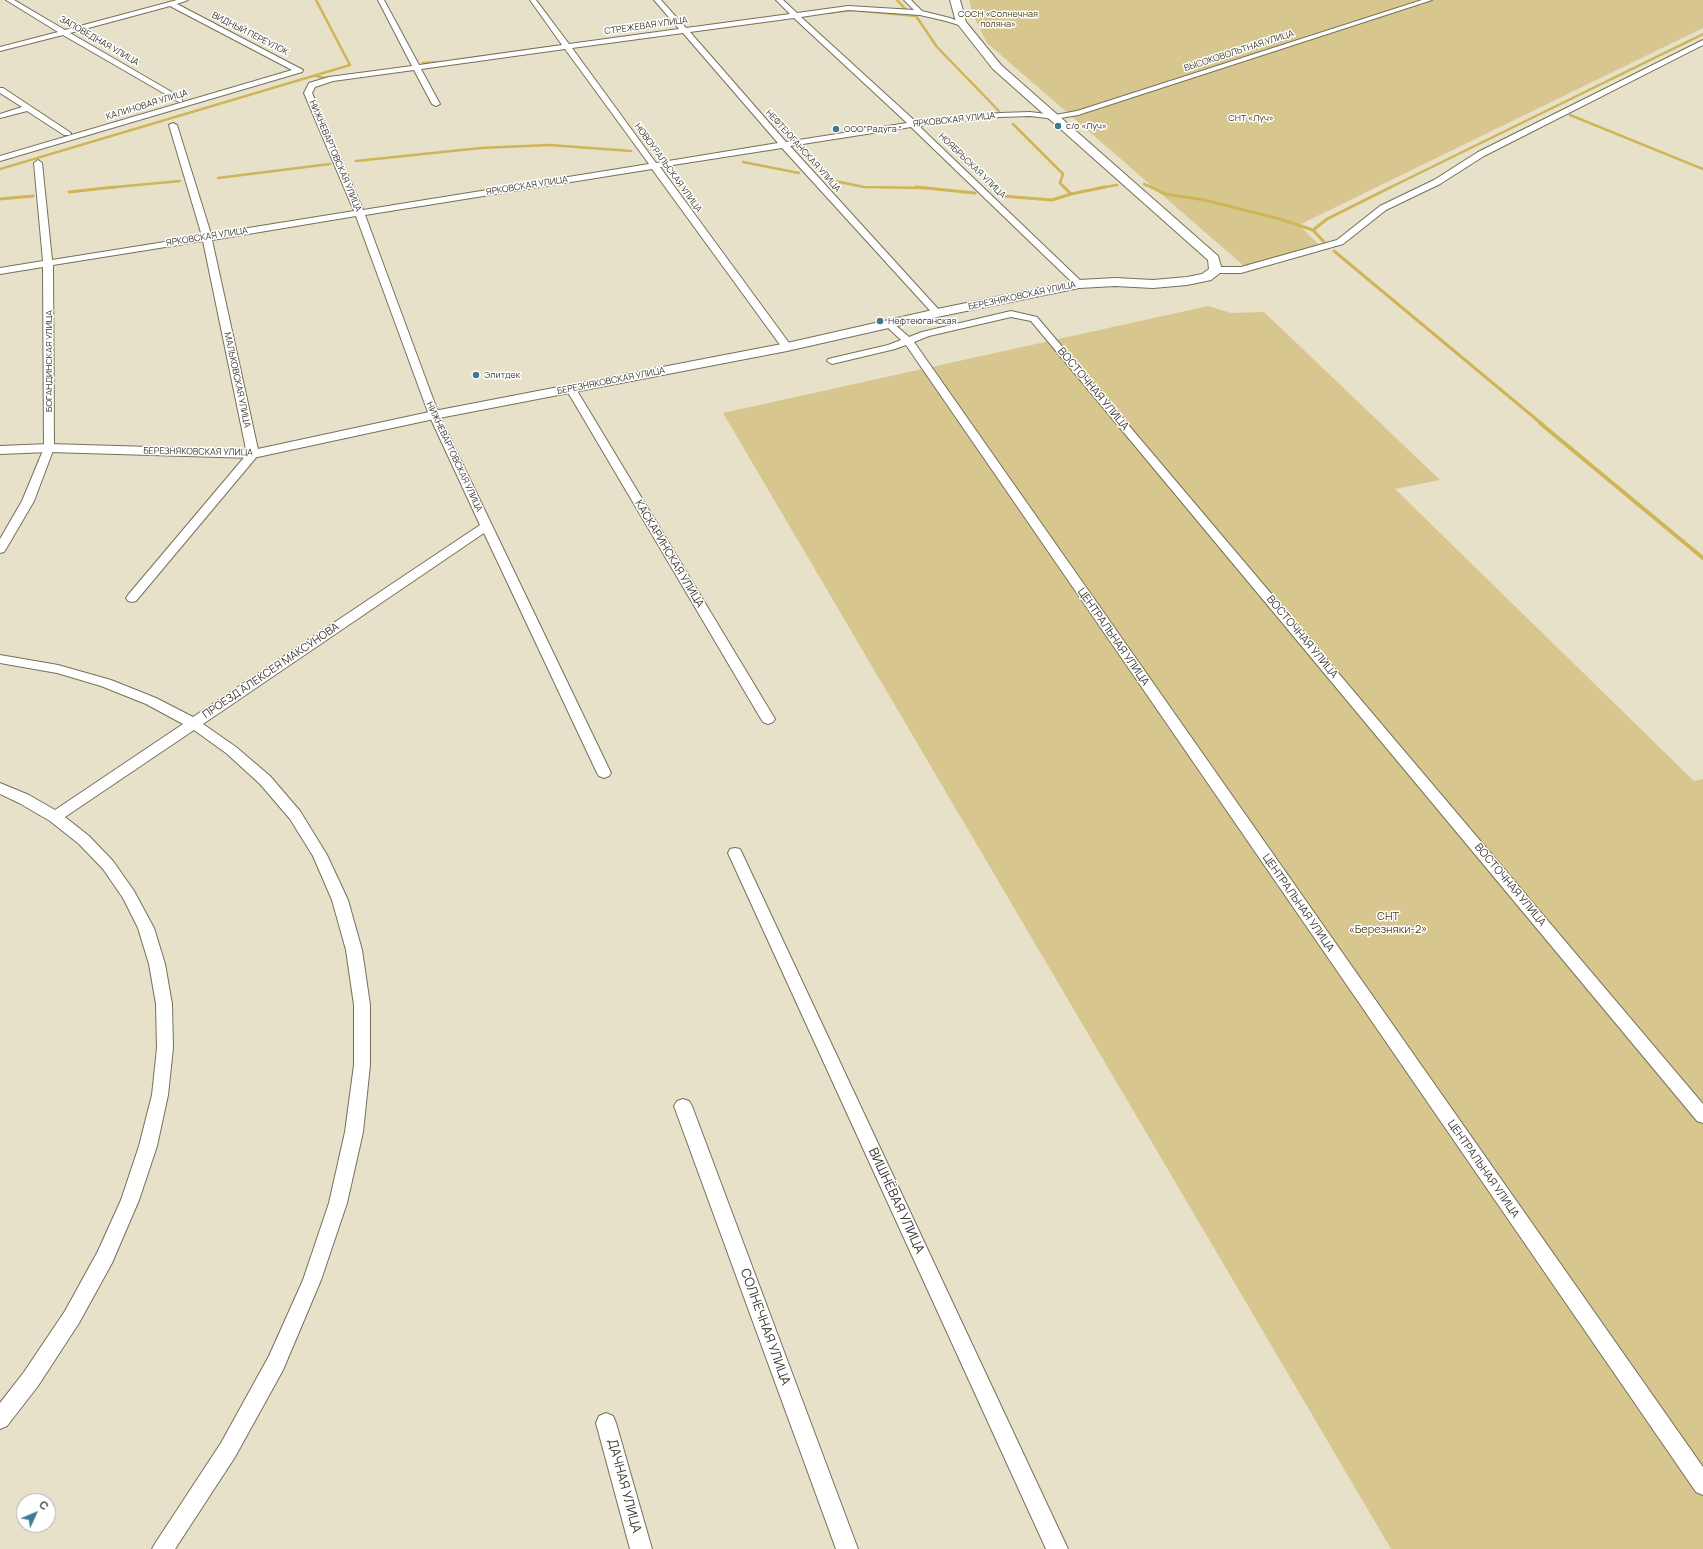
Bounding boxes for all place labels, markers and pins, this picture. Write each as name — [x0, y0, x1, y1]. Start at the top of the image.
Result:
marker: с/о «Луч» — [1053, 121, 1063, 131]
place label: с/о «Луч» — [1066, 121, 1107, 131]
marker: ООО"Радуга " — [831, 124, 841, 134]
place label: ООО"Радуга " — [844, 124, 902, 134]
marker: Нефтеюганская — [875, 316, 885, 326]
place label: Нефтеюганская — [888, 316, 956, 326]
marker: Элитдек — [471, 370, 481, 380]
place label: Элитдек — [484, 370, 520, 380]

